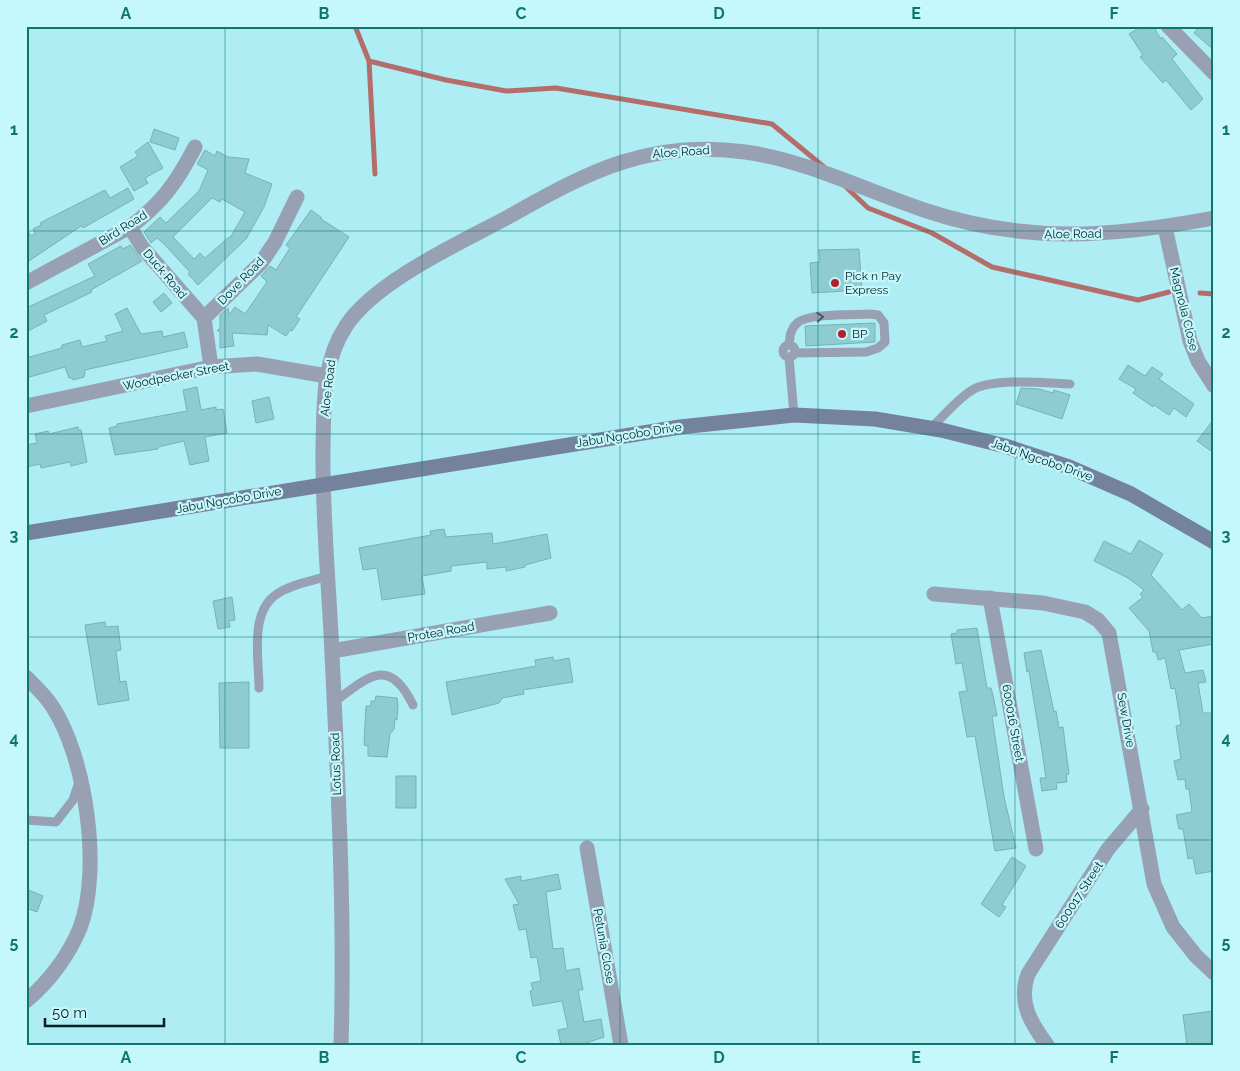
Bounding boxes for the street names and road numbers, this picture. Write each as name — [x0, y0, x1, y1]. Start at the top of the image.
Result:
street label: Aloe Road — [652, 143, 710, 161]
street label: Bird Road — [96, 208, 150, 248]
street label: Aloe Road — [1044, 227, 1102, 241]
street label: Duck Road — [140, 246, 190, 302]
street label: Dove Road — [215, 254, 267, 308]
street label: Magnolia Close — [1167, 266, 1201, 352]
street label: Woodpecker Street — [122, 359, 230, 393]
street label: Aloe Road — [318, 359, 338, 417]
street label: Jabu Ngcobo Drive — [575, 420, 683, 450]
street label: Jabu Ngcobo Drive — [989, 436, 1095, 484]
street label: Jabu Ngcobo Drive — [175, 484, 283, 516]
street label: Protea Road — [406, 619, 476, 645]
street label: 600016 Street — [999, 683, 1027, 763]
street label: Sew Drive — [1114, 692, 1138, 748]
street label: Lotus Road — [328, 732, 344, 796]
street label: 600017 Street — [1052, 859, 1106, 931]
street label: Petunia Close — [590, 907, 618, 985]

